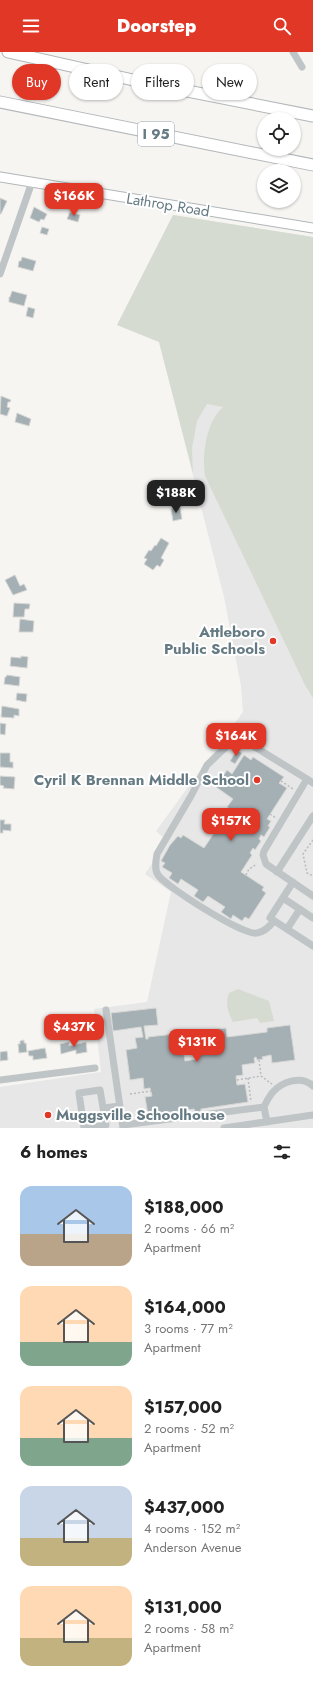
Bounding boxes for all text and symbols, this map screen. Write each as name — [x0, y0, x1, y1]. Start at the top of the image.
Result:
text: Doorstep — [117, 13, 196, 39]
icon: menu — [20, 15, 42, 37]
icon: search — [271, 15, 293, 37]
chip: Buy — [12, 64, 61, 100]
chip: Rent — [69, 64, 123, 100]
chip: Filters — [131, 64, 194, 100]
chip: New — [202, 64, 257, 100]
map controls — [257, 112, 301, 208]
button: locate — [257, 112, 301, 156]
road number: I 95 — [138, 122, 174, 146]
button: layers — [257, 164, 301, 208]
pin: $166K — [46, 183, 102, 217]
text: $166K — [53, 186, 95, 205]
street label: Lathrop Road — [125, 188, 211, 222]
pin: $188K — [148, 480, 204, 514]
text: $188K — [156, 483, 196, 502]
place label: Attleboro Public Schools — [164, 621, 265, 660]
marker: Attleboro Public Schools — [268, 636, 278, 646]
pin: $164K — [208, 723, 264, 757]
text: $164K — [215, 726, 257, 745]
place label: Cyril K Brennan Middle School — [34, 769, 249, 791]
marker: Cyril K Brennan Middle School — [252, 775, 262, 785]
pin: $157K — [203, 808, 259, 842]
text: $157K — [211, 811, 251, 830]
pin: $437K — [46, 1014, 102, 1048]
text: $437K — [53, 1017, 95, 1036]
pin: $131K — [169, 1029, 225, 1063]
text: $131K — [178, 1032, 216, 1051]
place label: Muggsville Schoolhouse — [56, 1104, 225, 1126]
marker: Muggsville Schoolhouse — [43, 1110, 53, 1120]
text: 6 homes — [20, 1140, 88, 1164]
icon: filters — [271, 1141, 293, 1163]
text: $188,000 — [144, 1195, 224, 1219]
icon: home — [52, 1202, 100, 1250]
text: 2 rooms · 66 m² — [144, 1219, 234, 1238]
text: Apartment — [144, 1238, 201, 1257]
text: $164,000 — [144, 1295, 226, 1319]
icon: home — [52, 1302, 100, 1350]
text: 3 rooms · 77 m² — [144, 1319, 233, 1338]
text: Apartment — [144, 1338, 201, 1357]
text: $157,000 — [144, 1395, 222, 1419]
icon: home — [52, 1402, 100, 1450]
text: 2 rooms · 52 m² — [144, 1419, 234, 1438]
text: Apartment — [144, 1438, 201, 1457]
text: $437,000 — [144, 1495, 225, 1519]
icon: home — [52, 1502, 100, 1550]
text: 4 rooms · 152 m² — [144, 1519, 240, 1538]
text: Anderson Avenue — [144, 1538, 242, 1557]
text: $131,000 — [144, 1595, 222, 1619]
icon: home — [52, 1602, 100, 1650]
text: 2 rooms · 58 m² — [144, 1619, 234, 1638]
text: Apartment — [144, 1638, 201, 1657]

